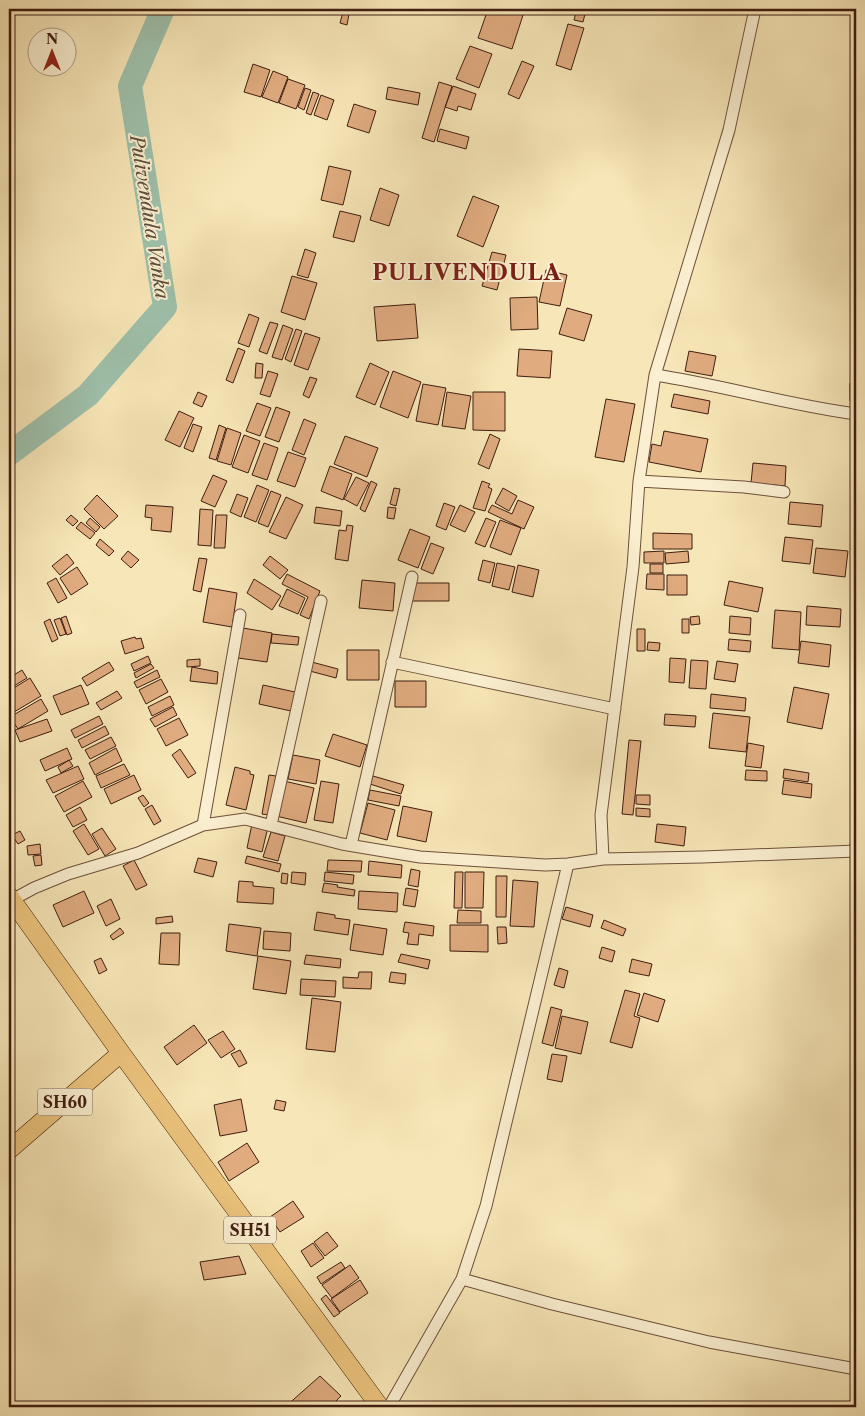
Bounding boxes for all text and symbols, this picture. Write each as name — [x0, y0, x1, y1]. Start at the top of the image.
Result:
north arrow — [28, 28, 78, 78]
text: N — [46, 30, 58, 48]
water label: Pulivendula Vanka — [125, 131, 174, 301]
district label: PULIVENDULA — [372, 259, 562, 286]
road number: SH60 — [38, 1088, 92, 1116]
road number: SH51 — [224, 1216, 276, 1244]

